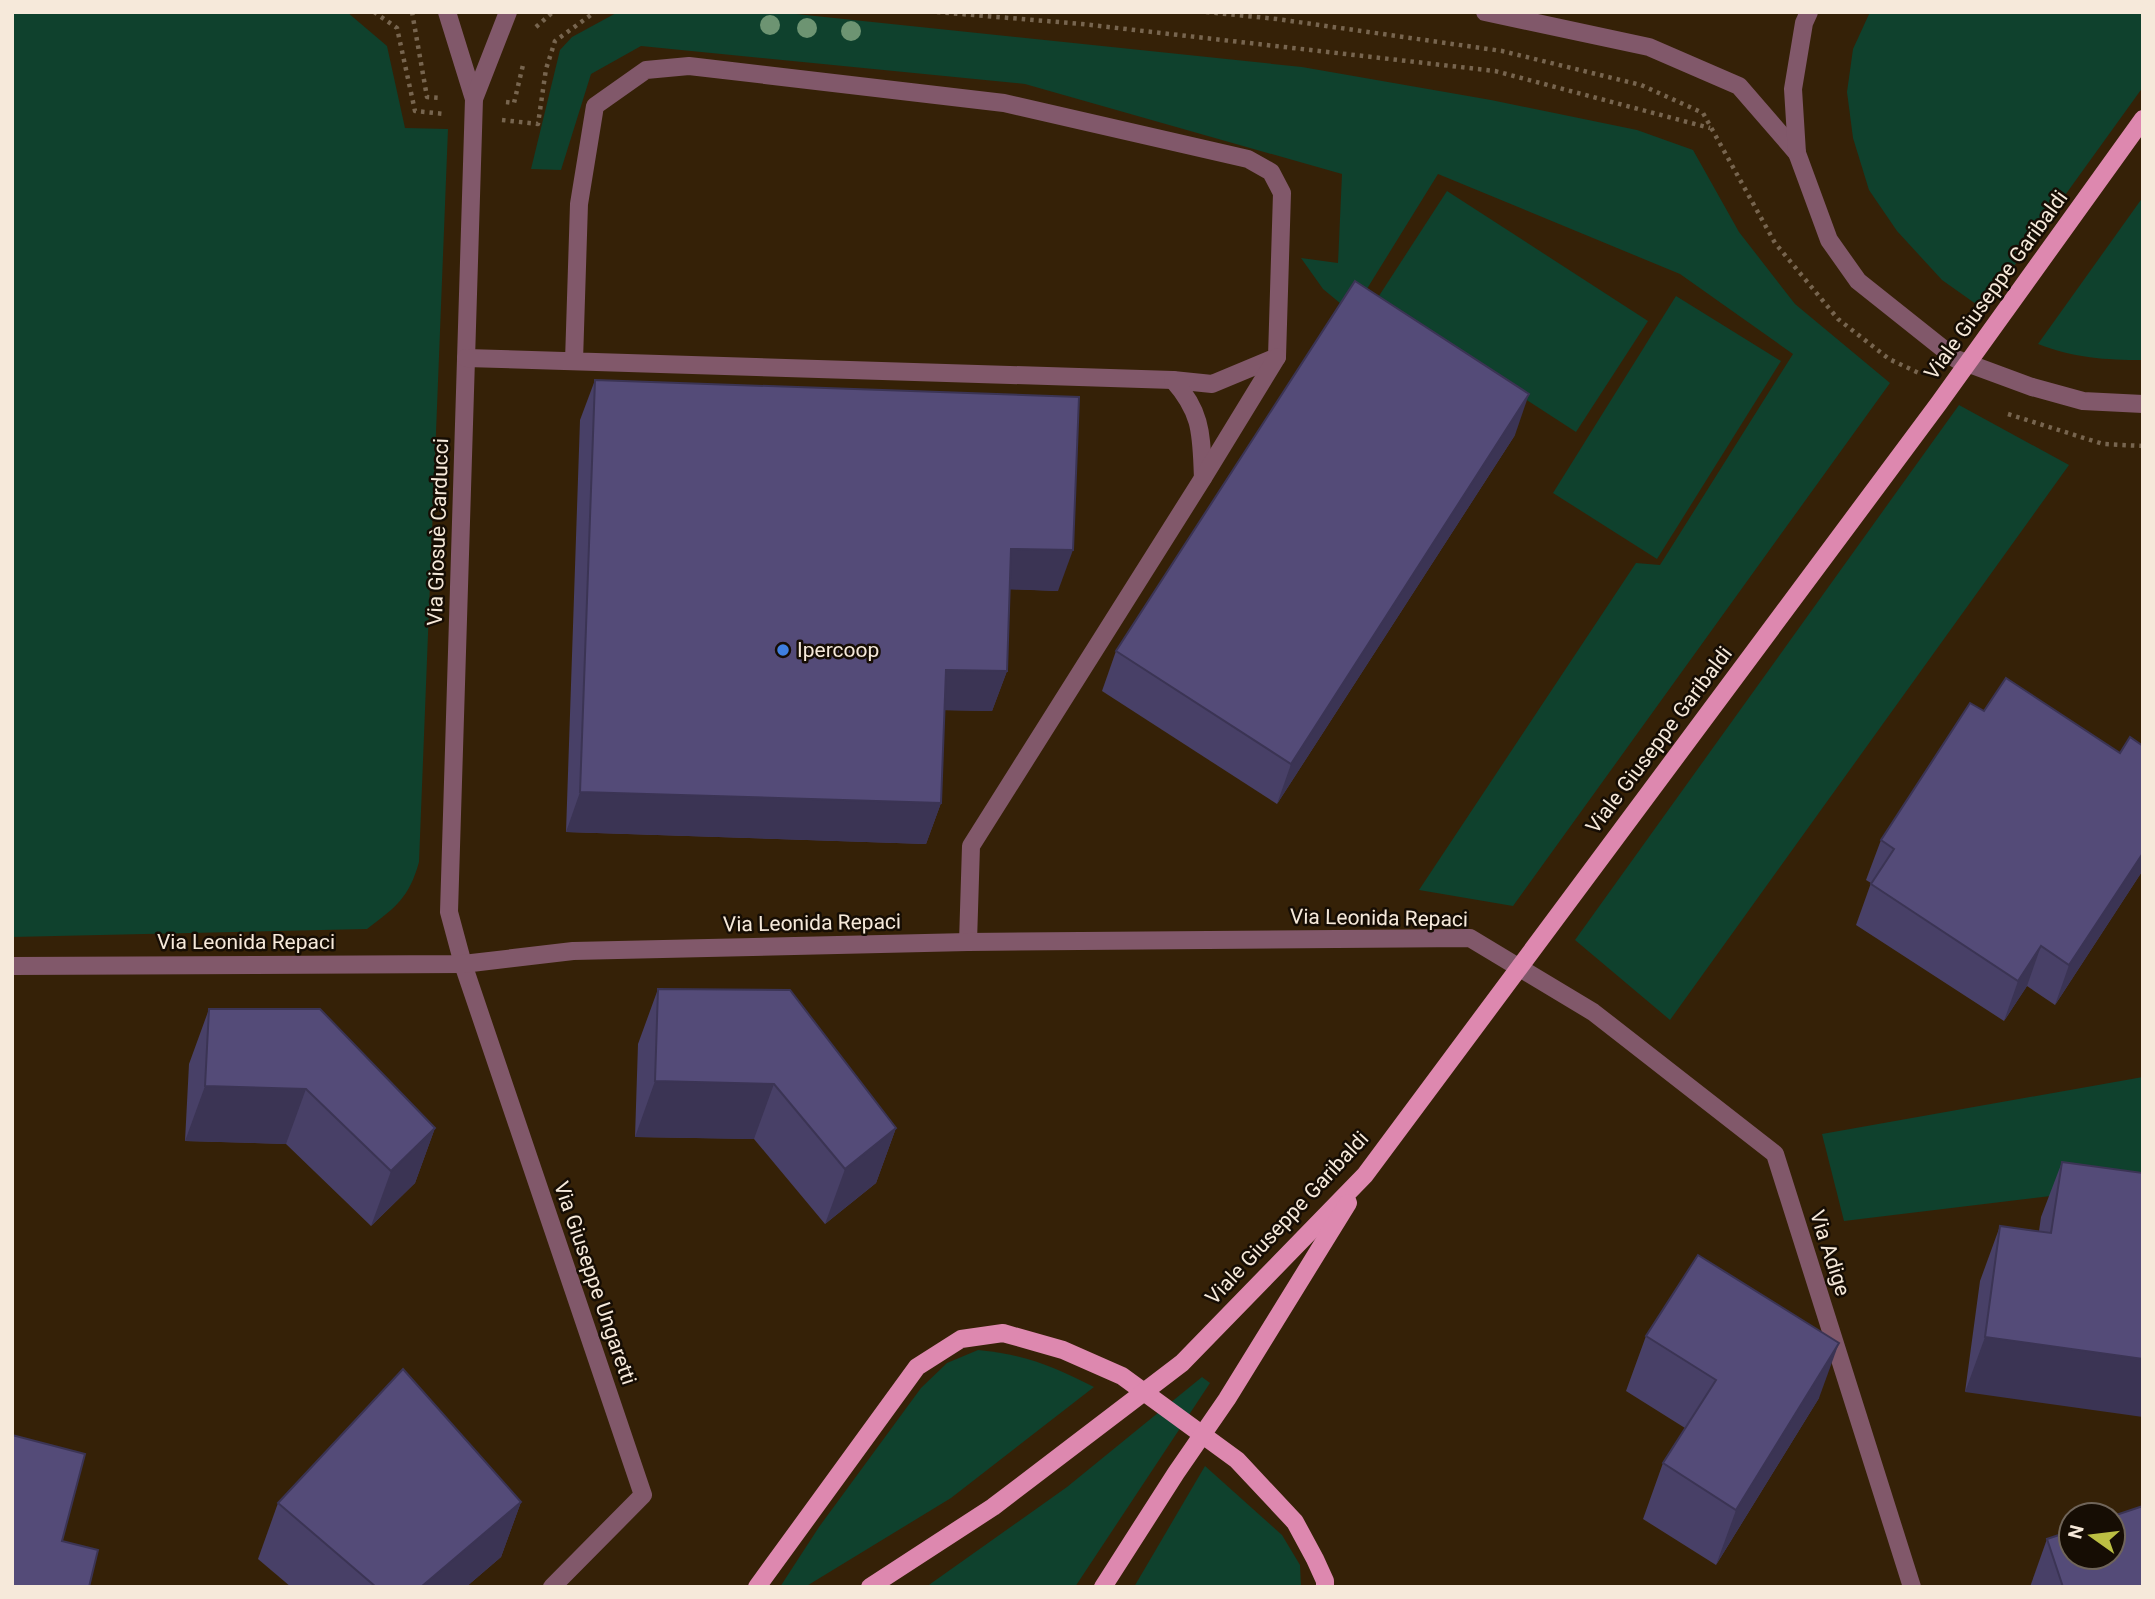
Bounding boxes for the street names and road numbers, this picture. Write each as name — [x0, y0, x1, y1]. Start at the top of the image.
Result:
street label: Viale Giuseppe Garibaldi — [1919, 186, 2073, 384]
street label: Via Giosuè Carducci — [423, 438, 453, 626]
street label: Viale Giuseppe Garibaldi — [1581, 642, 1737, 838]
street label: Via Leonida Repaci — [1290, 904, 1468, 932]
street label: Via Leonida Repaci — [723, 909, 901, 937]
street label: Via Leonida Repaci — [157, 930, 335, 954]
street label: Viale Giuseppe Garibaldi — [1201, 1127, 1373, 1309]
street label: Via Giuseppe Ungaretti — [549, 1178, 641, 1388]
street label: Via Adige — [1805, 1207, 1855, 1299]

